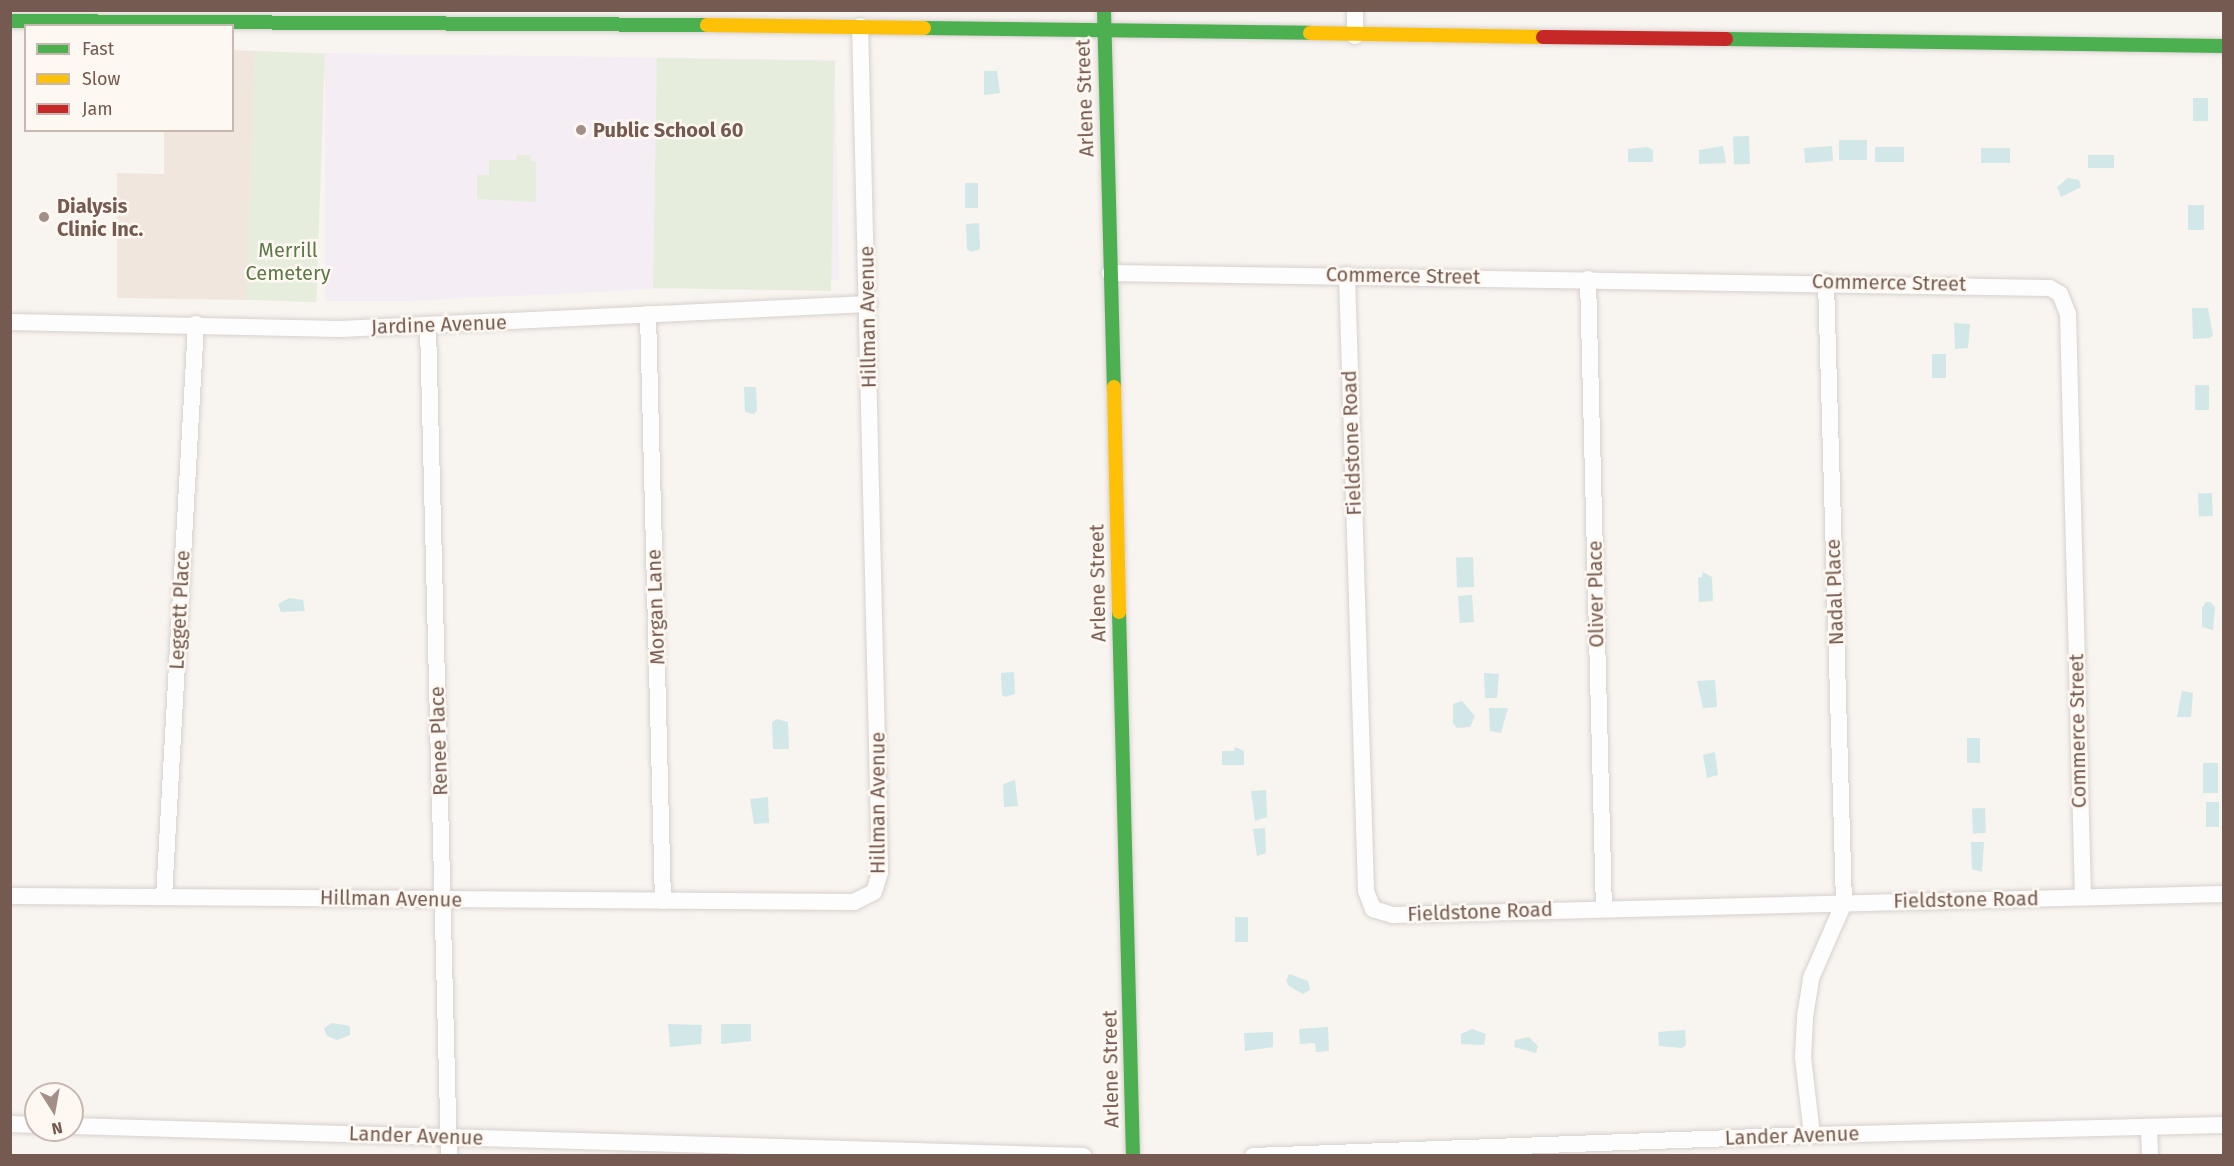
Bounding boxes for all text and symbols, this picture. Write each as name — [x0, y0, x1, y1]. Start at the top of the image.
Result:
legend — [24, 24, 234, 132]
text: Fast — [82, 38, 114, 60]
street label: Arlene Street — [1071, 39, 1099, 157]
text: Slow — [82, 68, 120, 90]
text: Jam — [82, 98, 113, 120]
place label: Public School 60 — [593, 118, 743, 142]
marker: Public School 60 — [574, 123, 588, 137]
place label: Dialysis Clinic Inc. — [57, 194, 143, 241]
marker: Dialysis Clinic Inc. — [35, 208, 53, 226]
park label: Merrill Cemetery — [245, 239, 331, 286]
street label: Hillman Avenue — [855, 246, 881, 388]
street label: Commerce Street — [1326, 263, 1480, 289]
street label: Commerce Street — [1812, 270, 1966, 296]
street label: Jardine Avenue — [371, 311, 507, 339]
street label: Fieldstone Road — [1337, 370, 1367, 516]
street label: Arlene Street — [1085, 524, 1111, 642]
street label: Nadal Place — [1821, 538, 1849, 646]
street label: Oliver Place — [1583, 540, 1609, 648]
street label: Morgan Lane — [642, 549, 670, 665]
street label: Leggett Place — [165, 550, 195, 670]
street label: Commerce Street — [2065, 654, 2091, 808]
street label: Renee Place — [425, 686, 453, 796]
street label: Hillman Avenue — [866, 732, 890, 874]
street label: Hillman Avenue — [320, 886, 462, 912]
street label: Fieldstone Road — [1893, 887, 2039, 913]
street label: Fieldstone Road — [1407, 897, 1553, 927]
street label: Arlene Street — [1098, 1010, 1124, 1128]
north arrow — [24, 1082, 84, 1142]
text: N — [50, 1118, 64, 1139]
street label: Lander Avenue — [348, 1122, 484, 1150]
street label: Lander Avenue — [1724, 1122, 1860, 1150]

